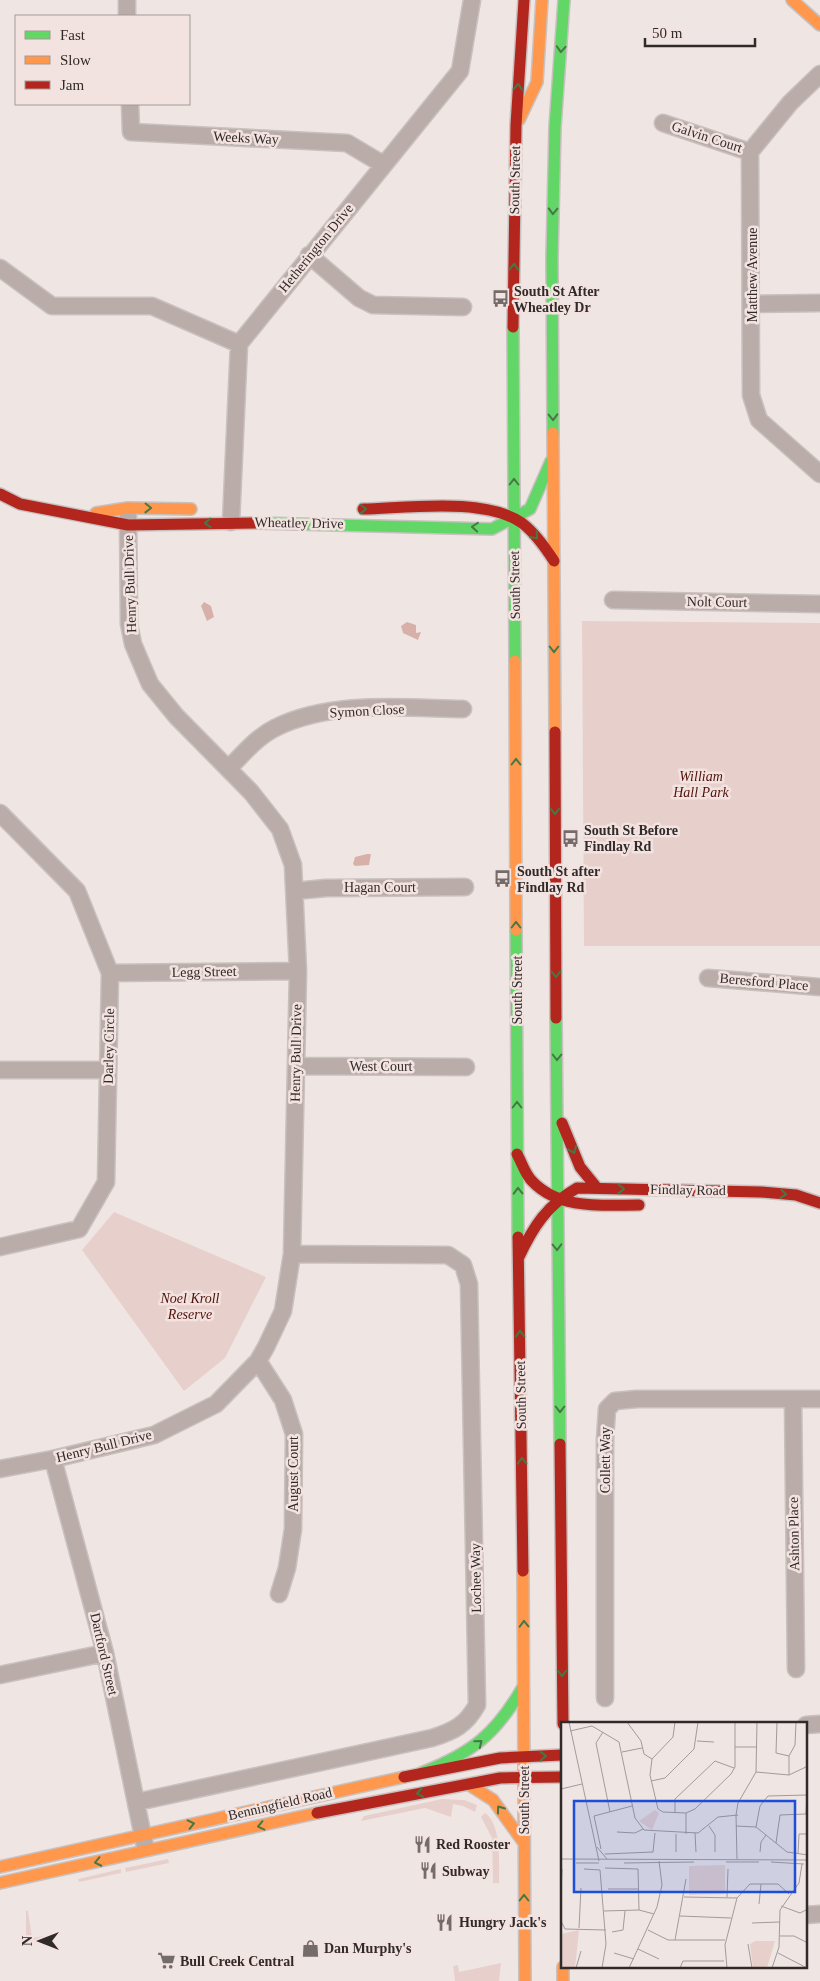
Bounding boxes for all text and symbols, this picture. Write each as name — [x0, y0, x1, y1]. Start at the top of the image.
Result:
legend — [15, 15, 190, 105]
scale bar — [645, 15, 755, 47]
text: 50 m — [652, 25, 683, 41]
text: Fast — [60, 27, 86, 43]
one-way arrow — [555, 45, 566, 53]
text: Slow — [60, 52, 91, 68]
text: Jam — [60, 77, 84, 93]
one-way arrow — [513, 83, 524, 91]
street label: Galvin Court — [670, 119, 744, 156]
street label: Weeks Way — [213, 129, 279, 147]
street label: South Street — [507, 145, 523, 215]
street label: Hetherington Drive — [276, 201, 356, 295]
one-way arrow — [548, 208, 558, 215]
street label: Matthew Avenue — [745, 228, 760, 323]
one-way arrow — [509, 263, 519, 270]
place label: South St After Wheatley Dr — [514, 284, 600, 315]
bus stop icon: South St After Wheatley Dr — [490, 289, 510, 309]
one-way arrow — [548, 414, 559, 422]
one-way arrow — [509, 478, 519, 486]
one-way arrow — [144, 503, 152, 513]
one-way arrow — [360, 504, 367, 514]
street label: Wheatley Drive — [254, 515, 344, 531]
one-way arrow — [204, 517, 212, 528]
one-way arrow — [471, 522, 479, 533]
one-way arrow — [530, 530, 539, 539]
street label: Henry Bull Drive — [121, 535, 139, 633]
street label: South Street — [507, 550, 523, 620]
street label: Nolt Court — [687, 594, 747, 610]
one-way arrow — [549, 646, 559, 653]
street label: Symon Close — [329, 702, 405, 720]
one-way arrow — [511, 758, 521, 766]
park label: William Hall Park — [672, 769, 730, 800]
one-way arrow — [550, 808, 560, 815]
place label: South St Before Findlay Rd — [584, 823, 678, 854]
bus stop icon: South St Before Findlay Rd — [560, 828, 580, 848]
place label: South St after Findlay Rd — [517, 864, 600, 895]
bus stop icon: South St after Findlay Rd — [493, 869, 513, 889]
street label: Hagan Court — [344, 880, 416, 895]
one-way arrow — [511, 921, 521, 928]
street label: South Street — [510, 955, 525, 1024]
street label: Legg Street — [171, 964, 237, 980]
one-way arrow — [551, 970, 561, 978]
street label: Beresford Place — [719, 971, 809, 993]
street label: Henry Bull Drive — [288, 1004, 304, 1102]
street label: Darley Circle — [101, 1008, 117, 1084]
one-way arrow — [552, 1054, 562, 1062]
street label: West Court — [349, 1059, 413, 1074]
one-way arrow — [512, 1101, 522, 1108]
one-way arrow — [567, 1145, 578, 1154]
street label: Findlay Road — [650, 1182, 726, 1198]
one-way arrow — [617, 1184, 625, 1194]
one-way arrow — [513, 1187, 523, 1194]
one-way arrow — [779, 1188, 787, 1199]
one-way arrow — [552, 1243, 563, 1251]
park label: Noel Kroll Reserve — [160, 1291, 220, 1322]
one-way arrow — [515, 1329, 525, 1337]
street label: South Street — [513, 1360, 529, 1430]
one-way arrow — [555, 1406, 565, 1413]
street label: Henry Bull Drive — [55, 1427, 153, 1465]
street label: Collett Way — [598, 1427, 613, 1493]
street label: August Court — [286, 1436, 301, 1512]
one-way arrow — [516, 1457, 527, 1465]
street label: Ashton Place — [786, 1497, 802, 1571]
street label: Lochee Way — [468, 1543, 484, 1613]
street label: Dartford Street — [87, 1611, 121, 1697]
one-way arrow — [519, 1619, 529, 1627]
one-way arrow — [557, 1669, 567, 1677]
inset map — [561, 1722, 808, 1968]
one-way arrow — [474, 1740, 483, 1749]
one-way arrow — [540, 1750, 548, 1761]
street label: South Street — [517, 1765, 532, 1834]
street label: Benningfield Road — [227, 1785, 333, 1823]
one-way arrow — [415, 1787, 424, 1798]
one-way arrow — [497, 1805, 506, 1815]
one-way arrow — [186, 1819, 195, 1830]
one-way arrow — [256, 1820, 265, 1831]
restaurant icon: Red Rooster — [412, 1834, 432, 1854]
place label: Red Rooster — [436, 1837, 510, 1852]
one-way arrow — [94, 1856, 103, 1867]
restaurant icon: Subway — [418, 1861, 438, 1881]
place label: Subway — [442, 1864, 489, 1879]
one-way arrow — [519, 1894, 529, 1902]
restaurant icon: Hungry Jack's — [435, 1912, 455, 1932]
place label: Hungry Jack's — [459, 1915, 547, 1930]
north arrow — [15, 1916, 65, 1966]
text: N — [20, 1936, 35, 1946]
shop icon: Dan Murphy's — [300, 1938, 320, 1958]
place label: Dan Murphy's — [324, 1941, 412, 1956]
supermarket icon: Bull Creek Central — [156, 1951, 176, 1971]
place label: Bull Creek Central — [180, 1954, 294, 1969]

